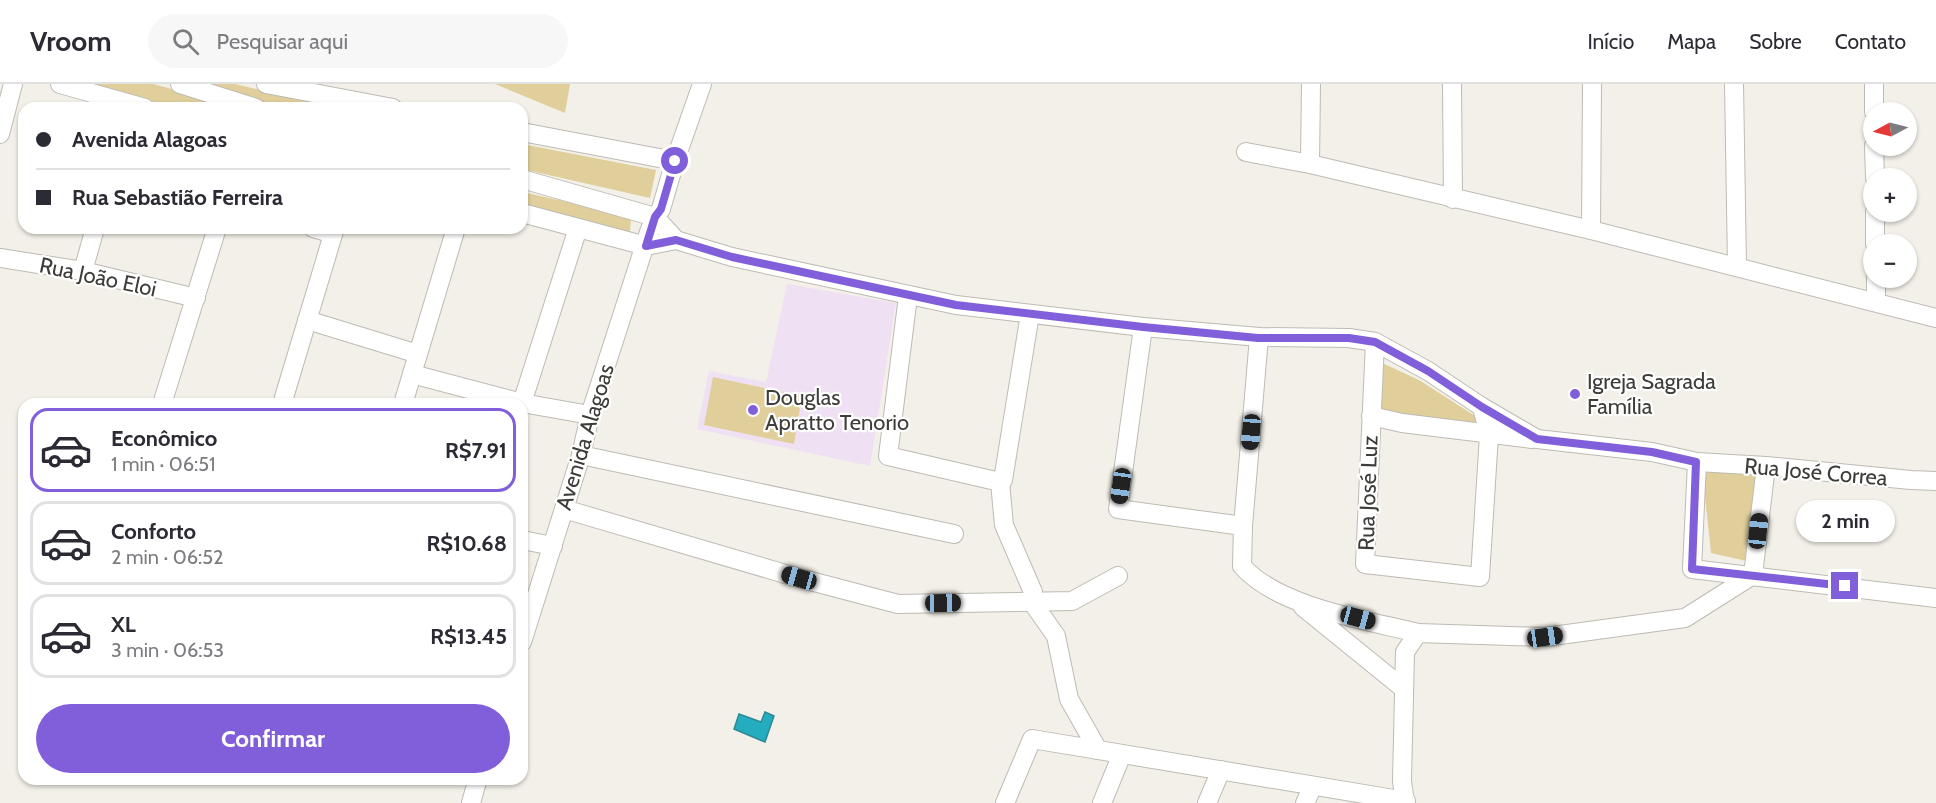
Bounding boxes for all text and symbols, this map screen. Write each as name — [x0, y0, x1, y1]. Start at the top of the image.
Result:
search box — [148, 14, 568, 68]
text: Vroom — [30, 24, 112, 58]
icon: search — [169, 25, 202, 58]
text: Pesquisar aqui — [217, 28, 348, 55]
text: Início — [1587, 29, 1634, 54]
text: Mapa — [1667, 29, 1716, 54]
text: Sobre — [1749, 29, 1802, 54]
text: Contato — [1835, 29, 1906, 54]
north arrow — [1863, 102, 1917, 156]
map controls — [1863, 102, 1917, 288]
text: Avenida Alagoas — [72, 126, 227, 153]
route start — [661, 147, 688, 174]
button: + — [1863, 168, 1917, 222]
text: Rua Sebastião Ferreira — [72, 184, 283, 211]
button: − — [1863, 234, 1917, 288]
street label: Rua João Eloi — [37, 251, 159, 303]
street label: Avenida Alagoas — [550, 361, 620, 513]
place label: Igreja Sagrada Família — [1587, 368, 1716, 420]
place label: Douglas Apratto Tenorio — [765, 384, 909, 436]
marker: Igreja Sagrada Família — [1568, 387, 1582, 401]
marker: Douglas Apratto Tenorio — [746, 403, 760, 417]
car — [1240, 413, 1262, 451]
icon: car — [39, 423, 93, 477]
text: Econômico — [111, 425, 217, 452]
street label: Rua José Luz — [1352, 435, 1384, 551]
text: R$7.91 — [445, 437, 507, 464]
text: 1 min · 06:51 — [111, 452, 216, 476]
street label: Rua José Correa — [1743, 452, 1889, 492]
car — [1110, 467, 1132, 505]
callout: 2 min — [1796, 499, 1894, 541]
text: 2 min — [1821, 509, 1870, 533]
car — [1747, 512, 1769, 550]
icon: car — [39, 516, 93, 570]
text: Conforto — [111, 518, 196, 545]
text: R$10.68 — [427, 530, 507, 557]
text: 2 min · 06:52 — [111, 545, 223, 569]
car — [779, 564, 819, 592]
route end — [1831, 572, 1858, 599]
car — [925, 594, 961, 612]
car — [1338, 605, 1378, 631]
icon: car — [39, 609, 93, 663]
text: XL — [111, 611, 136, 638]
text: R$13.45 — [430, 623, 507, 650]
car — [1526, 626, 1564, 648]
text: 3 min · 06:53 — [111, 638, 224, 662]
button: Confirmar — [36, 704, 510, 773]

